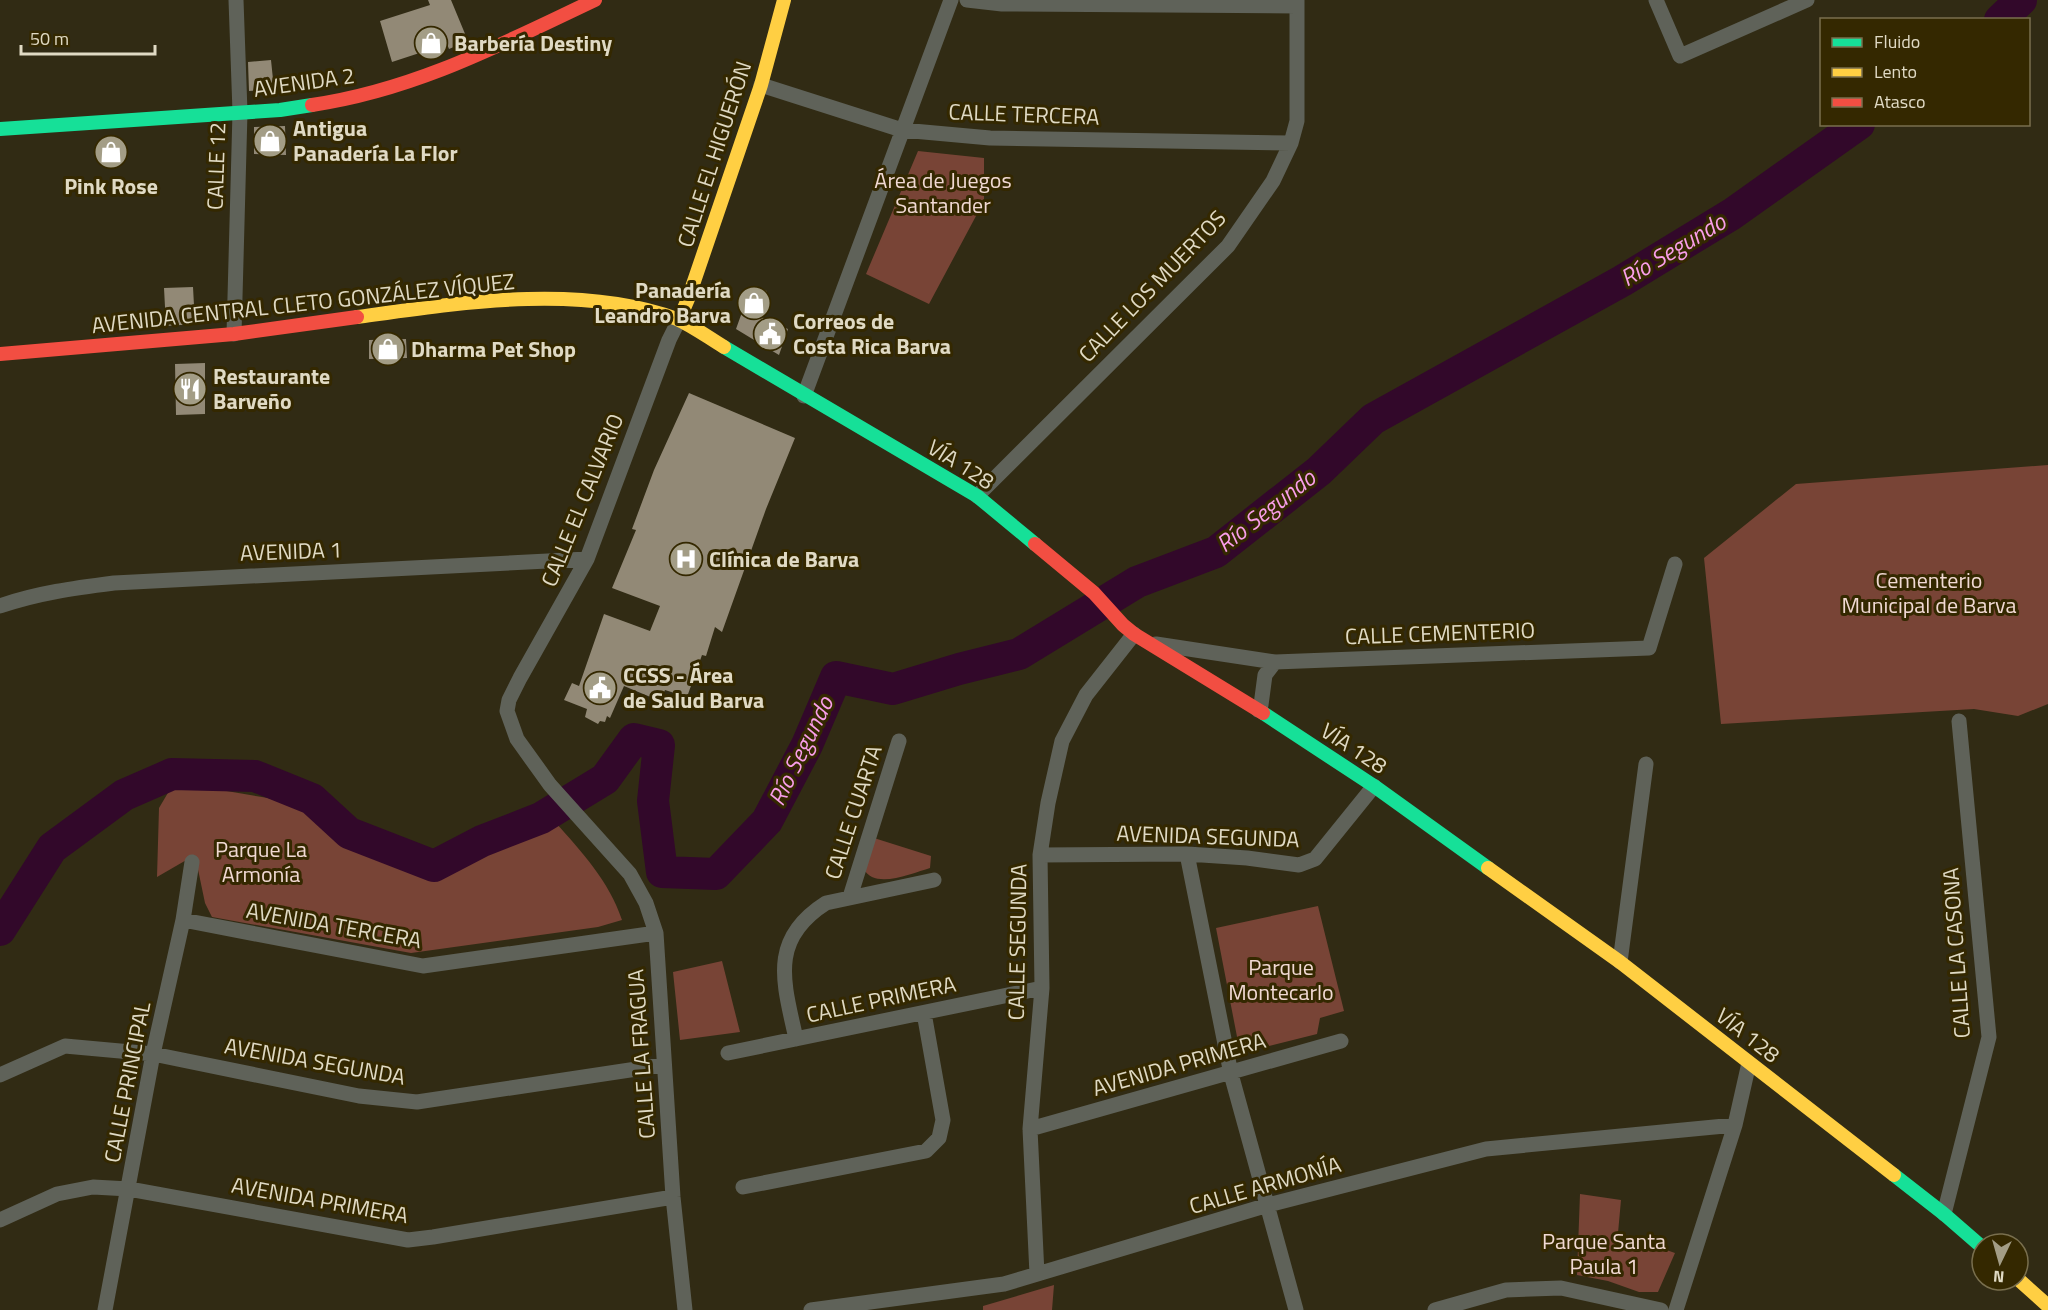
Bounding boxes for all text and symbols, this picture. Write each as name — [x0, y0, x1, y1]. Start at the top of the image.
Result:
scale bar — [21, 18, 154, 56]
legend — [1820, 18, 2030, 126]
text: 50 m — [30, 25, 69, 52]
shop icon: Barbería Destiny — [413, 25, 449, 61]
place label: Barbería Destiny — [454, 26, 612, 60]
text: Fluido — [1874, 28, 1920, 55]
street label: CALLE EL HIGUERÓN — [668, 57, 760, 251]
street label: AVENIDA 2 — [251, 58, 357, 106]
text: Lento — [1874, 58, 1917, 85]
text: Atasco — [1874, 88, 1925, 115]
street label: CALLE TERCERA — [948, 94, 1100, 134]
place label: Antigua Panadería La Flor — [293, 111, 458, 170]
street label: CALLE 12 — [197, 122, 235, 210]
shop icon: Antigua Panadería La Flor — [252, 123, 288, 159]
shop icon: Pink Rose — [93, 134, 129, 170]
park label: Área de Juegos Santander — [874, 163, 1012, 222]
place label: Pink Rose — [64, 169, 158, 203]
street label: CALLE LOS MUERTOS — [1070, 202, 1234, 370]
water label: Río Segundo — [1613, 203, 1733, 295]
street label: AVENIDA CENTRAL CLETO GONZÁLEZ VÍQUEZ — [90, 264, 516, 342]
place label: Panadería Leandro Barva — [594, 273, 731, 332]
shop icon: Panadería Leandro Barva — [736, 285, 772, 321]
place label: Correos de Costa Rica Barva — [793, 304, 951, 363]
public building icon: Correos de Costa Rica Barva — [752, 316, 788, 352]
shop icon: Dharma Pet Shop — [370, 331, 406, 367]
place label: Dharma Pet Shop — [411, 332, 576, 366]
place label: Restaurante Barveño — [213, 359, 330, 418]
restaurant icon: Restaurante Barveño — [172, 371, 208, 407]
street label: CALLE EL CALVARIO — [532, 408, 632, 592]
street label: VÍA 128 — [921, 430, 1001, 498]
water label: Río Segundo — [1208, 459, 1324, 561]
street label: AVENIDA 1 — [239, 532, 343, 570]
hospital icon: Clínica de Barva — [668, 541, 704, 577]
place label: Clínica de Barva — [709, 542, 859, 576]
park label: Cementerio Municipal de Barva — [1842, 563, 2016, 622]
street label: CALLE CEMENTERIO — [1344, 613, 1536, 653]
place label: CCSS - Área de Salud Barva — [623, 658, 764, 717]
public building icon: CCSS - Área de Salud Barva — [582, 670, 618, 706]
water label: Río Segundo — [758, 689, 843, 811]
street label: VÍA 128 — [1314, 714, 1394, 782]
street label: CALLE CUARTA — [815, 741, 891, 883]
street label: AVENIDA SEGUNDA — [1116, 816, 1300, 856]
park label: Parque La Armonía — [215, 832, 307, 891]
street label: CALLE SEGUNDA — [999, 863, 1035, 1021]
street label: CALLE LA CASONA — [1933, 867, 1979, 1039]
street label: AVENIDA TERCERA — [244, 893, 424, 957]
park label: Parque Montecarlo — [1228, 950, 1334, 1009]
street label: CALLE PRIMERA — [803, 967, 959, 1031]
street label: CALLE LA FRAGUA — [618, 968, 664, 1140]
street label: CALLE PRINCIPAL — [95, 998, 159, 1165]
street label: VÍA 128 — [1709, 999, 1787, 1071]
street label: AVENIDA PRIMERA — [1088, 1023, 1270, 1105]
street label: AVENIDA SEGUNDA — [222, 1028, 408, 1094]
street label: CALLE ARMONÍA — [1185, 1147, 1345, 1223]
street label: AVENIDA PRIMERA — [229, 1168, 411, 1232]
park label: Parque Santa Paula 1 — [1542, 1224, 1666, 1283]
north arrow — [1970, 1232, 2030, 1292]
text: N — [1992, 1265, 2005, 1289]

